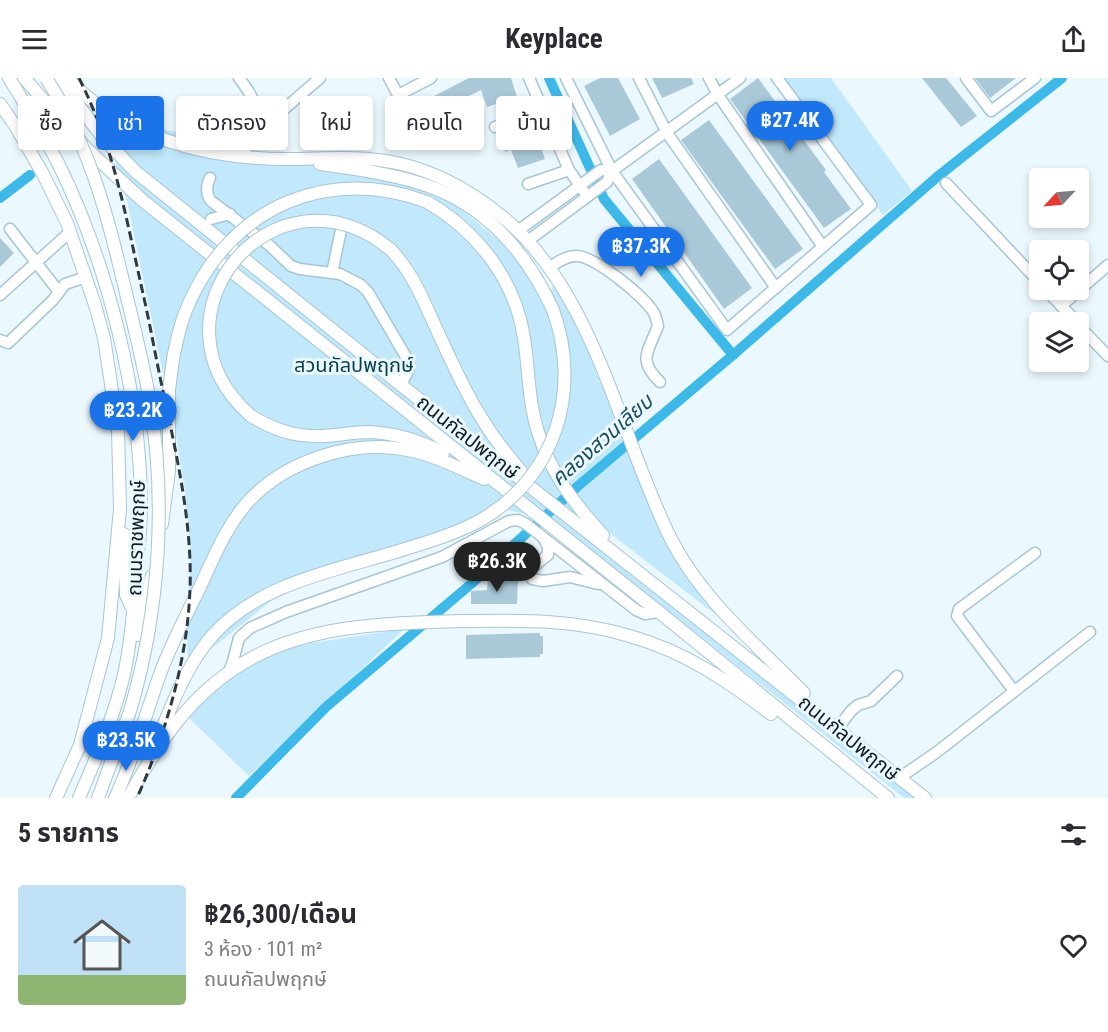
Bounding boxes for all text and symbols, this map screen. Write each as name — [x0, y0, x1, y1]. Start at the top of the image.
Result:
icon: menu — [18, 23, 51, 56]
text: Keyplace — [505, 23, 603, 55]
icon: share — [1057, 23, 1090, 56]
chip: ซื้อ — [18, 96, 84, 150]
chip: เช่า — [96, 96, 164, 150]
chip: ตัวกรอง — [176, 96, 288, 150]
chip: ใหม่ — [300, 96, 373, 150]
chip: คอนโด — [385, 96, 484, 150]
chip: บ้าน — [496, 96, 572, 150]
pin: ฿27.4K — [741, 101, 839, 152]
text: ฿27.4K — [761, 108, 819, 132]
north arrow — [1029, 168, 1089, 228]
map controls — [1029, 168, 1089, 372]
pin: ฿37.3K — [592, 227, 690, 278]
text: ฿37.3K — [612, 234, 670, 258]
button: locate — [1029, 240, 1089, 300]
button: layers — [1029, 312, 1089, 372]
park label: สวนกัลปพฤกษ์ — [294, 353, 414, 377]
water label: คลองสวนเลียบ — [546, 389, 659, 491]
street label: ถนนกัลปพฤกษ์ — [412, 390, 524, 484]
pin: ฿23.2K — [84, 391, 182, 442]
text: ฿23.2K — [104, 398, 162, 422]
street label: ถนนราชพฤกษ์ — [122, 479, 150, 596]
pin: ฿26.3K — [448, 542, 546, 593]
text: ฿26.3K — [468, 549, 526, 573]
street label: ถนนกัลปพฤกษ์ — [794, 690, 904, 786]
pin: ฿23.5K — [77, 721, 175, 772]
text: ฿23.5K — [97, 728, 155, 752]
text: 5 รายการ — [18, 818, 119, 848]
icon: filters — [1057, 818, 1090, 851]
text: ฿26,300/เดือน — [204, 899, 357, 929]
icon: home — [66, 909, 138, 981]
icon: heart — [1057, 929, 1090, 962]
text: 3 ห้อง · 101 m² — [204, 937, 322, 961]
text: ถนนกัลปพฤกษ์ — [204, 967, 327, 991]

